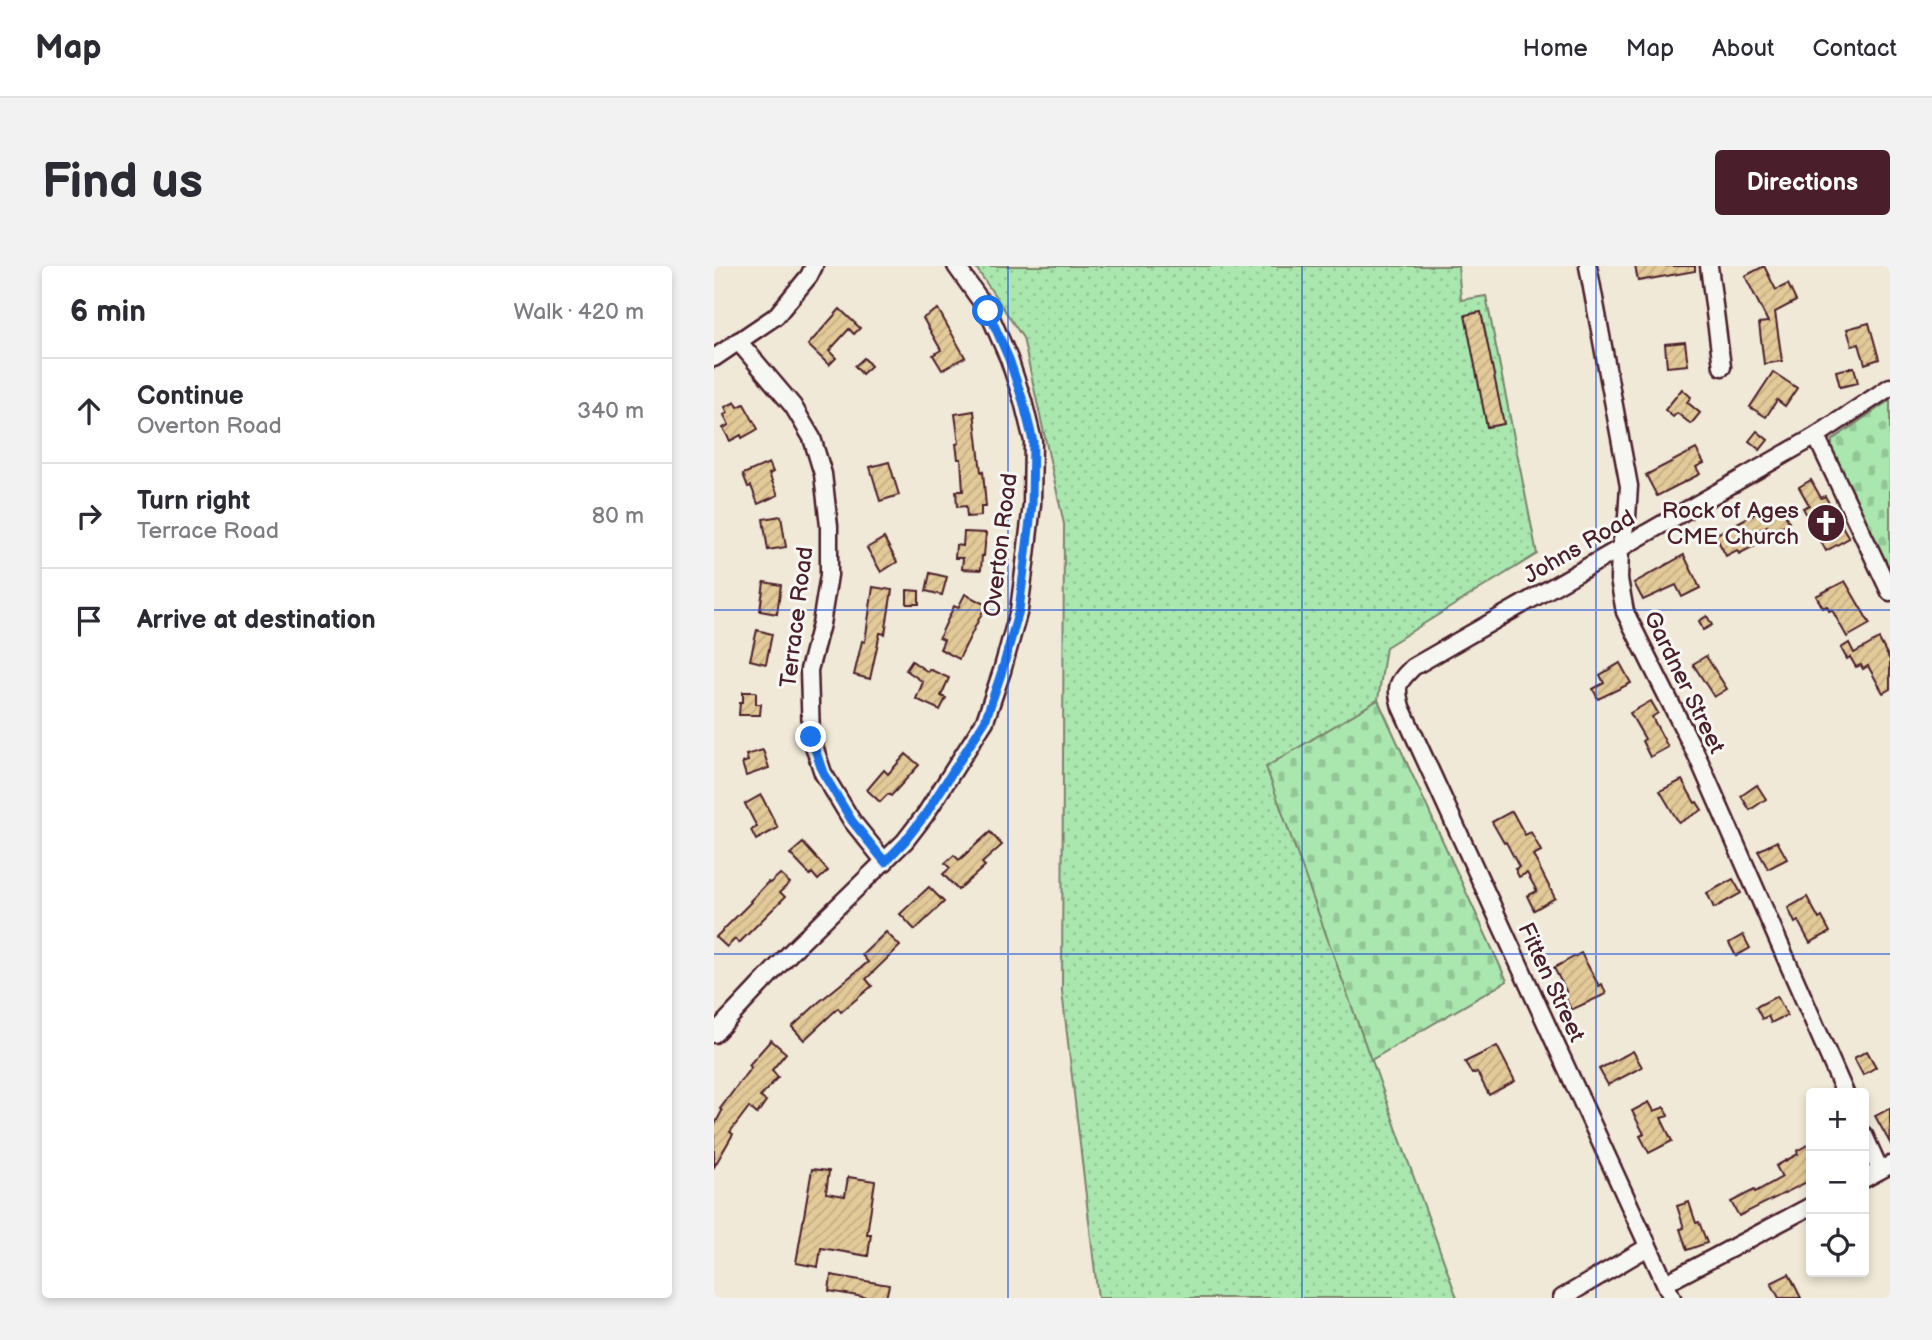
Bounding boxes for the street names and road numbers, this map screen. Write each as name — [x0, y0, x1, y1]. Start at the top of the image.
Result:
street label: Overton Road — [978, 472, 1024, 619]
street label: Johns Road — [1519, 504, 1640, 590]
street label: Terrace Road — [774, 545, 820, 689]
street label: Gardner Street — [1638, 607, 1731, 758]
street label: Fitten Street — [1511, 918, 1591, 1046]

